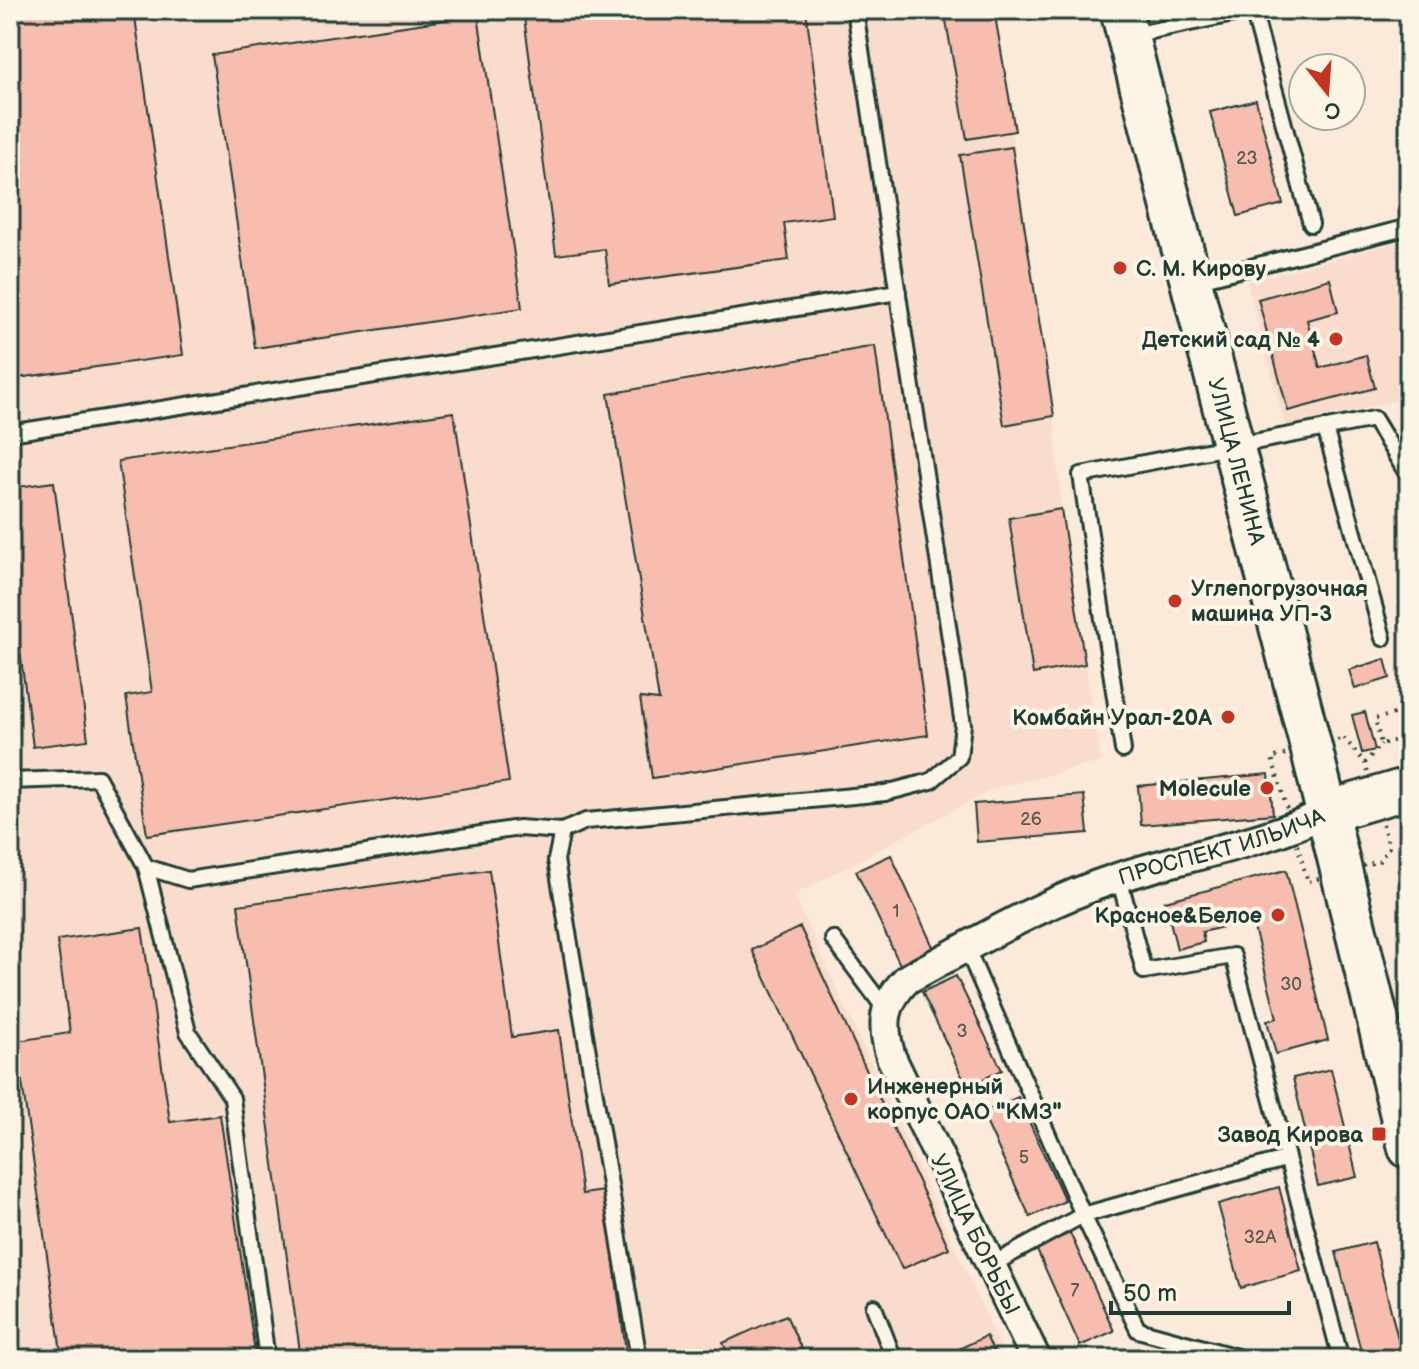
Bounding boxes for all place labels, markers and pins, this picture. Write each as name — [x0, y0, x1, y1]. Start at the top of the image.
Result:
place label: С. М. Кирову — [1136, 256, 1267, 283]
marker: С. М. Кирову — [1111, 259, 1129, 277]
place label: Детский сад № 4 — [1142, 327, 1320, 354]
marker: Детский сад № 4 — [1327, 330, 1345, 348]
place label: Углепогрузочная машина УП-3 — [1191, 576, 1368, 628]
marker: Углепогрузочная машина УП-3 — [1166, 592, 1184, 610]
place label: Комбайн Урал-20А — [1012, 705, 1212, 732]
marker: Комбайн Урал-20А — [1219, 708, 1237, 726]
place label: Molecule — [1159, 776, 1251, 803]
marker: Molecule — [1258, 779, 1276, 797]
place label: Красное&Белое — [1095, 903, 1262, 930]
marker: Красное&Белое — [1269, 906, 1287, 924]
place label: Инженерный корпус ОАО "КМЗ" — [867, 1074, 1062, 1126]
marker: Инженерный корпус ОАО "КМЗ" — [842, 1090, 860, 1108]
place label: Завод Кирова — [1217, 1122, 1363, 1149]
marker: Завод Кирова — [1370, 1125, 1388, 1143]

